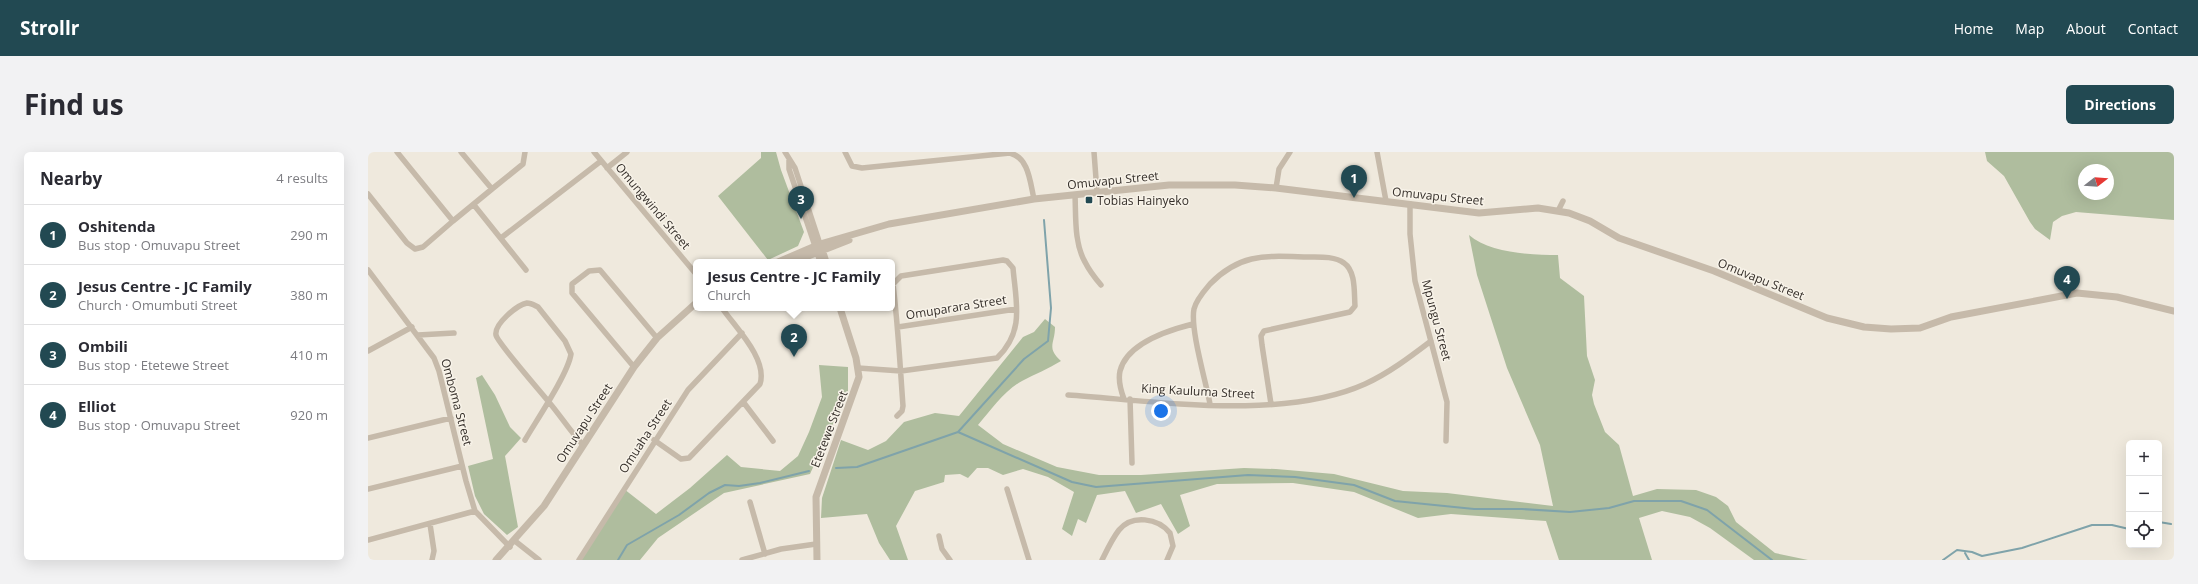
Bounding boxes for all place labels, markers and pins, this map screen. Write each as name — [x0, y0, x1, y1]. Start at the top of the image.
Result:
pin: 1 — [1341, 165, 1367, 198]
pin: 3 — [788, 186, 814, 219]
place label: Tobias Hainyeko — [1097, 192, 1189, 209]
marker: Tobias Hainyeko — [1084, 195, 1094, 205]
pin: 4 — [2054, 266, 2080, 299]
pin: 2 — [781, 324, 807, 357]

